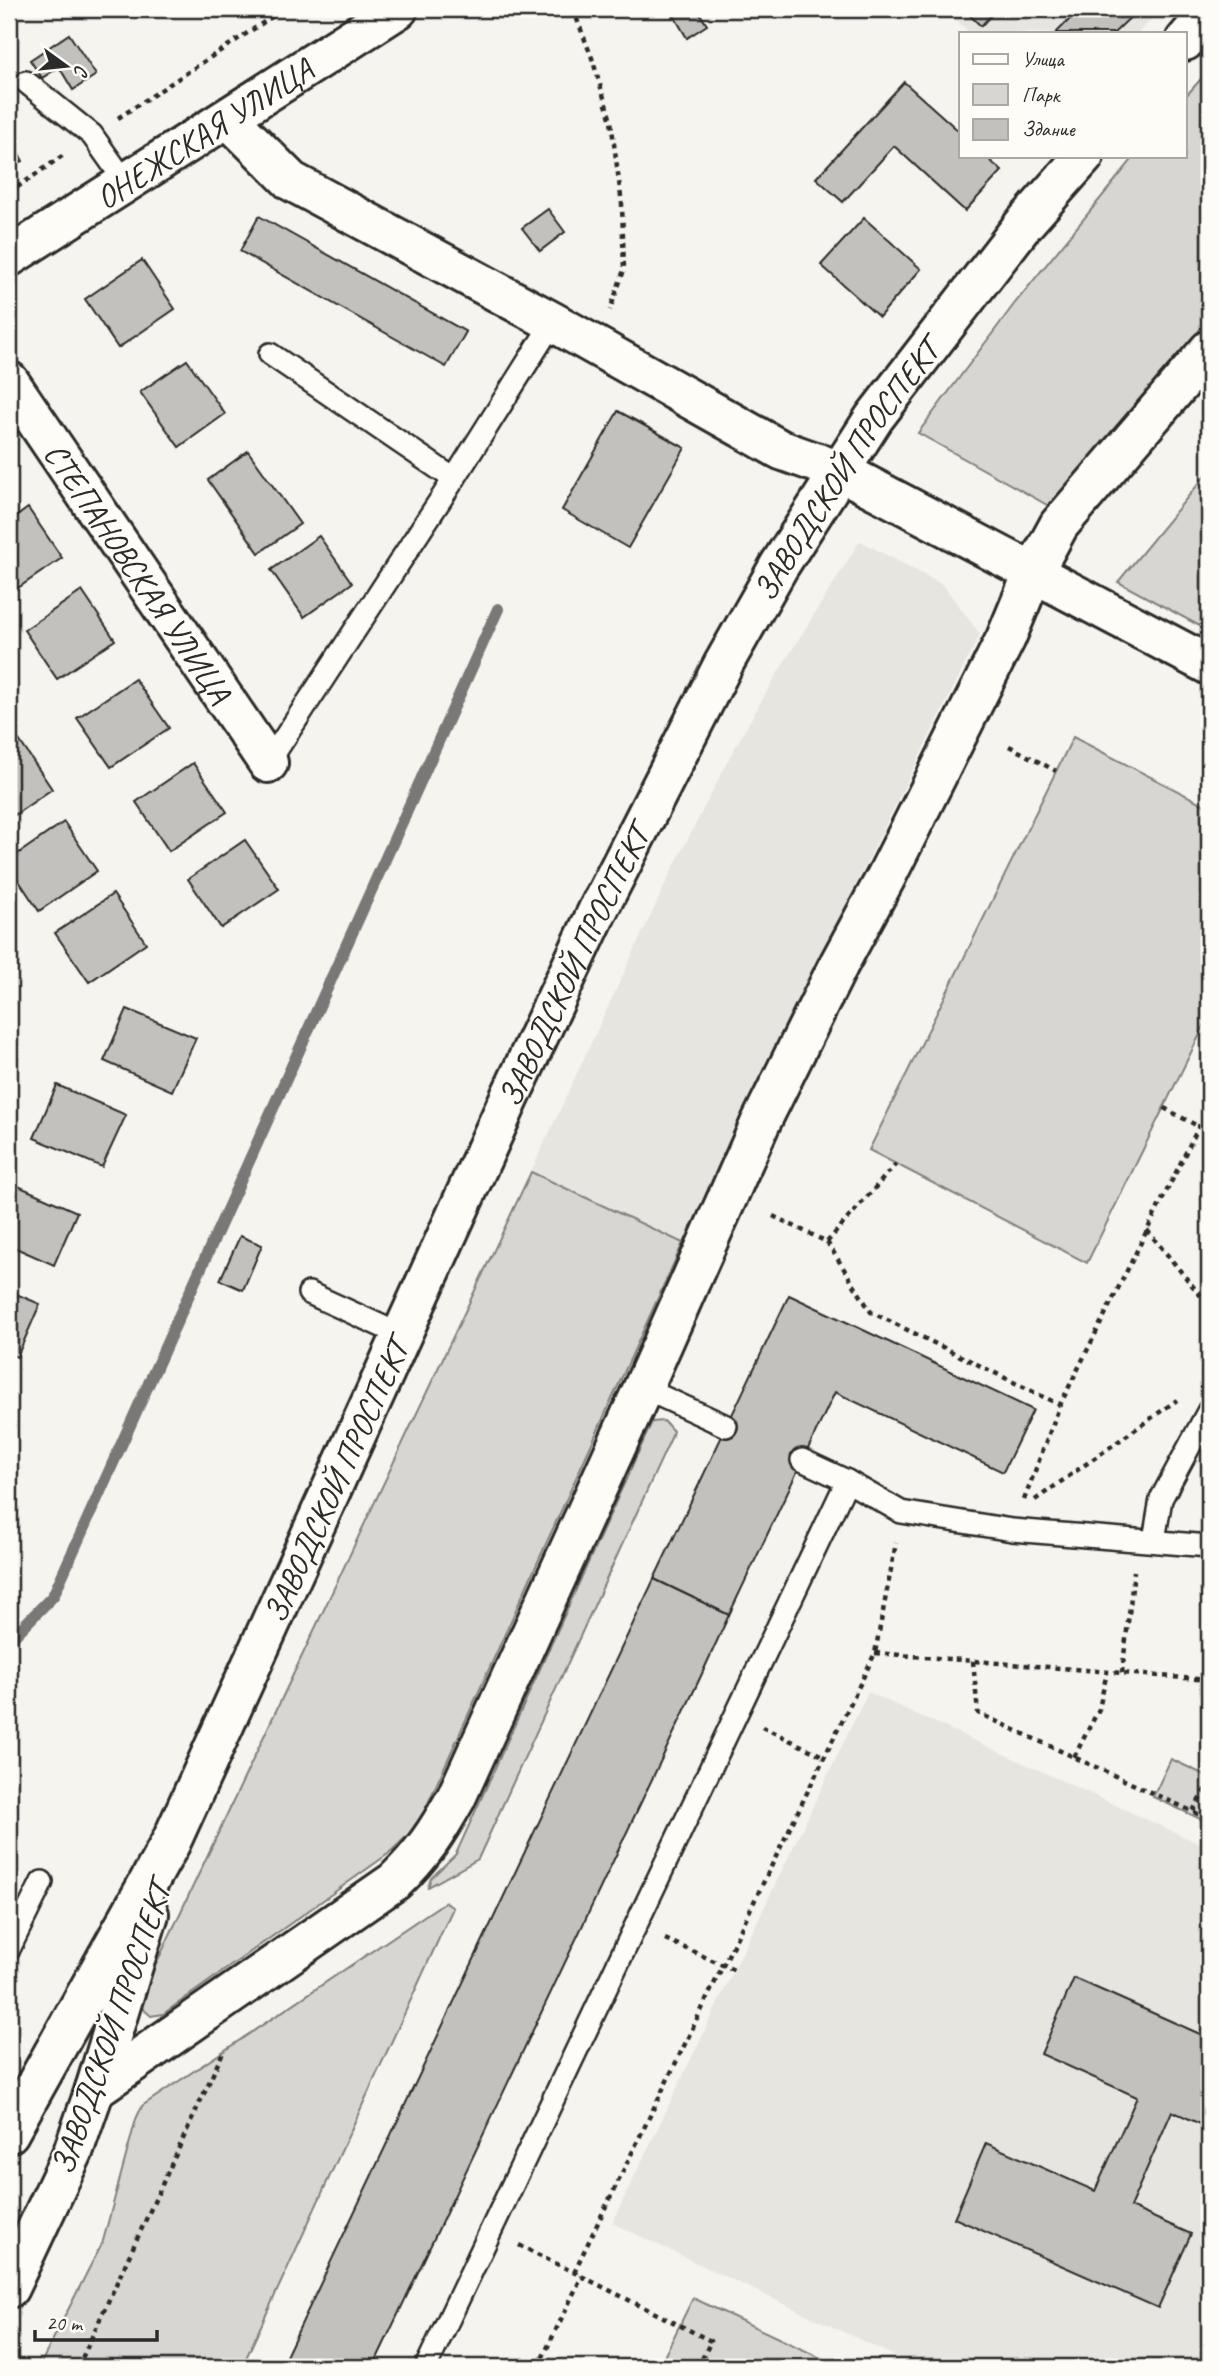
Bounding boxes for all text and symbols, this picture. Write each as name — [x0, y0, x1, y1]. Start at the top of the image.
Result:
north arrow — [32, 32, 102, 102]
legend — [959, 32, 1186, 158]
text: Улица — [1022, 46, 1065, 72]
street label: ОНЕЖСКАЯ УЛИЦА — [88, 48, 322, 218]
text: С — [68, 63, 94, 80]
text: Парк — [1022, 82, 1062, 108]
text: Здание — [1022, 116, 1076, 142]
street label: ЗАВОДСКОЙ ПРОСПЕКТ — [744, 325, 954, 608]
street label: СТЕПАНОВСКАЯ УЛИЦА — [35, 434, 242, 712]
street label: ЗАВОДСКОЙ ПРОСПЕКТ — [489, 812, 663, 1113]
street label: ЗАВОДСКОЙ ПРОСПЕКТ — [254, 1326, 422, 1629]
street label: ЗАВОДСКОЙ ПРОСПЕКТ — [41, 1869, 183, 2180]
scale bar — [35, 2299, 158, 2343]
text: 20 m — [46, 2310, 84, 2336]

